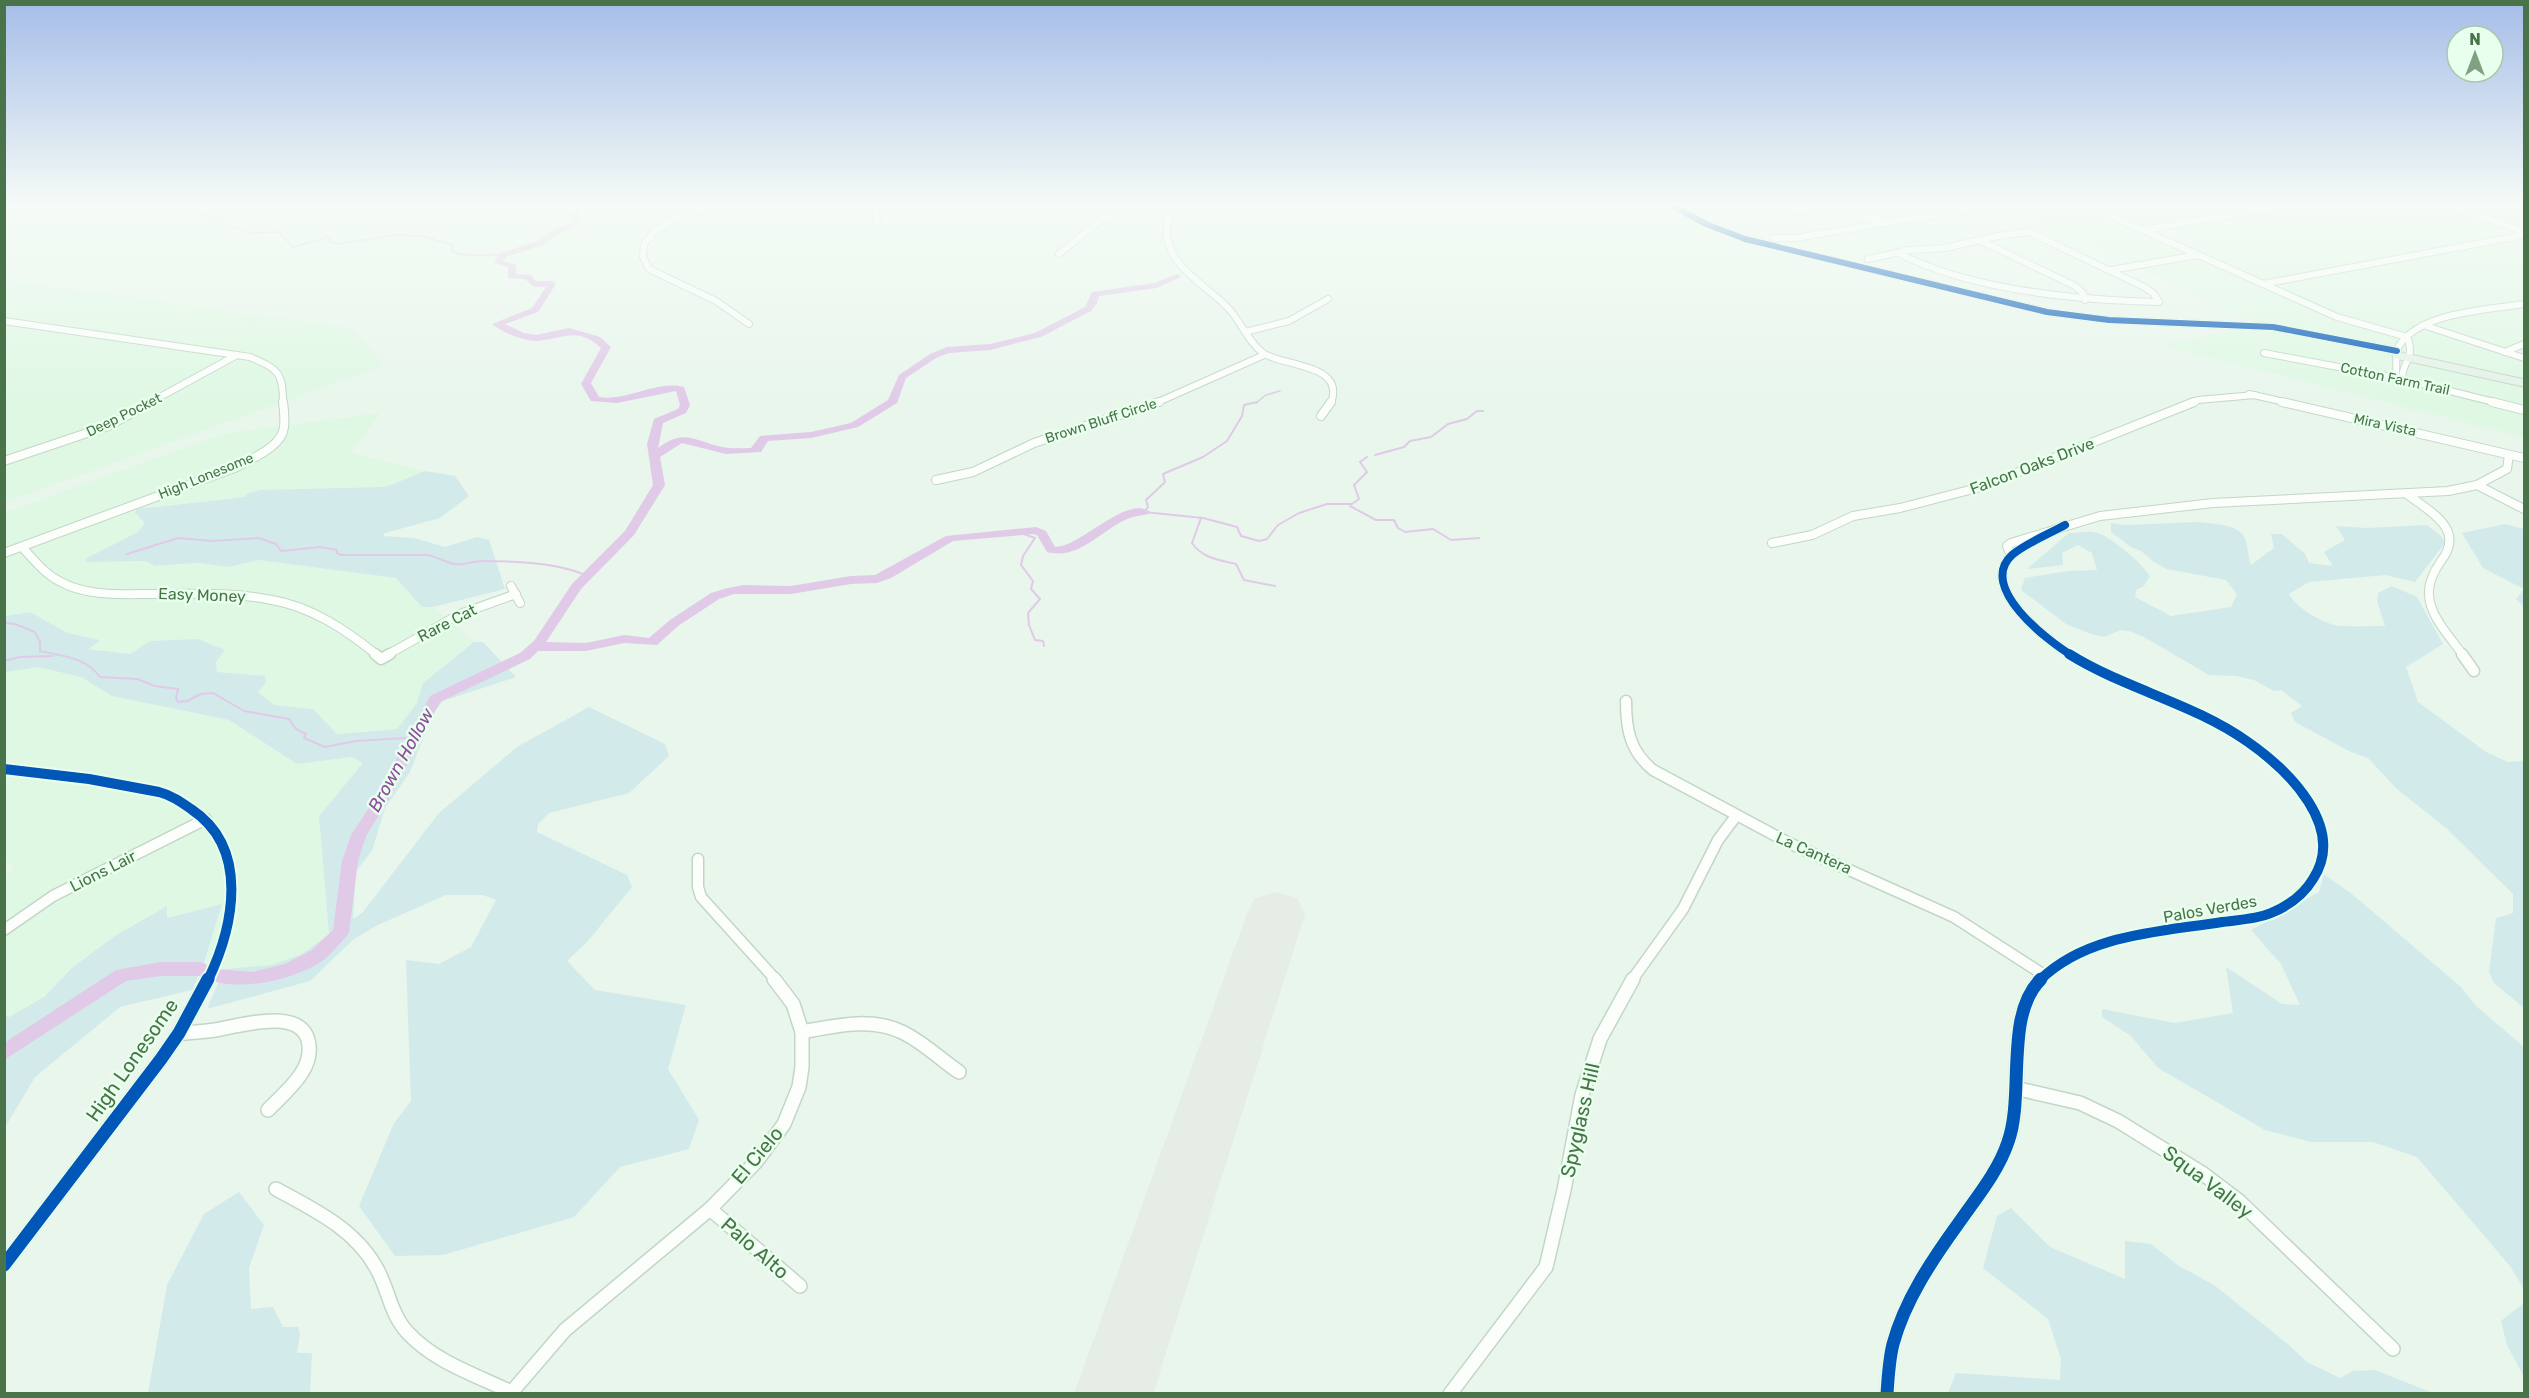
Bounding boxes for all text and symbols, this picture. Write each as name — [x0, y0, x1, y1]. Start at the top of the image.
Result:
north arrow — [2445, 24, 2505, 84]
text: N — [2469, 30, 2481, 49]
street label: Cotton Farm Trail — [2339, 359, 2451, 399]
street label: Deep Pocket — [83, 389, 165, 441]
street label: Brown Bluff Circle — [1043, 395, 1159, 447]
street label: Mira Vista — [2352, 410, 2418, 440]
street label: Falcon Oaks Drive — [1967, 434, 2097, 498]
street label: High Lonesome — [156, 449, 256, 503]
street label: Easy Money — [158, 584, 246, 606]
street label: Rare Cat — [414, 600, 480, 646]
water label: Brown Hollow — [363, 704, 439, 816]
street label: La Cantera — [1773, 828, 1855, 878]
street label: Lions Lair — [67, 846, 139, 896]
street label: Palos Verdes — [2162, 891, 2258, 927]
street label: High Lonesome — [81, 994, 183, 1126]
street label: Spyglass Hill — [1555, 1060, 1605, 1180]
street label: El Cielo — [726, 1121, 788, 1189]
street label: Squa Valley — [2158, 1140, 2258, 1224]
street label: Palo Alto — [716, 1212, 794, 1284]

